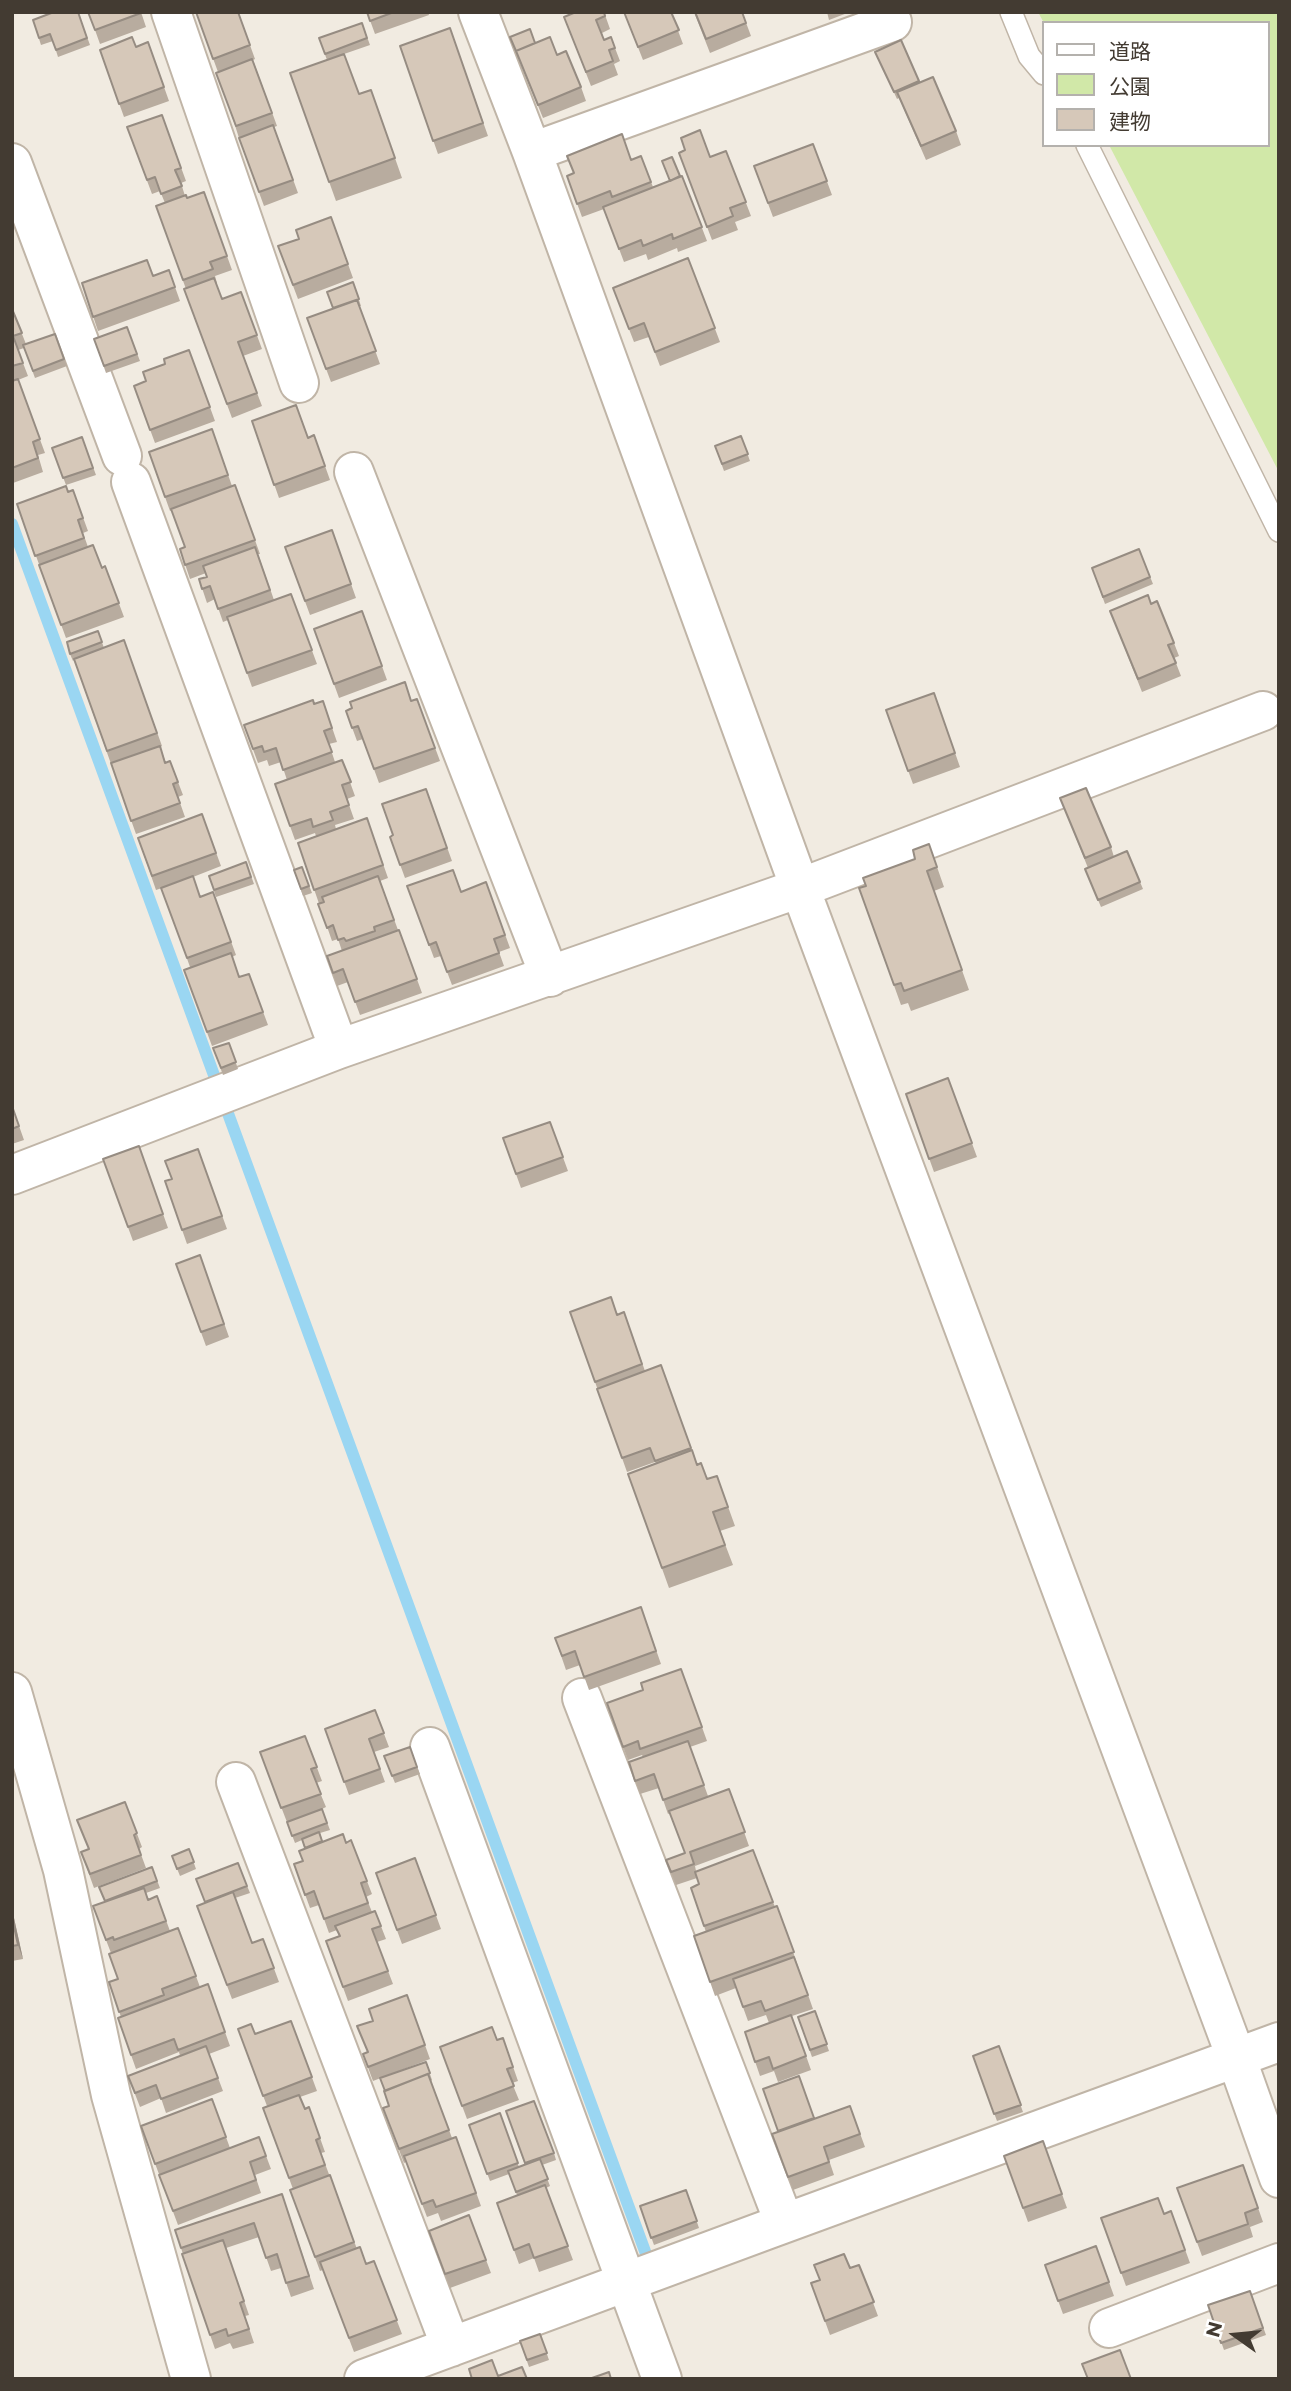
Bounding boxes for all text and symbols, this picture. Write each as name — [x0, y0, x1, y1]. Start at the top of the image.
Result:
legend — [1042, 21, 1270, 147]
text: 道路 — [1109, 39, 1151, 64]
text: 公園 — [1109, 74, 1151, 99]
text: 建物 — [1109, 109, 1151, 134]
north arrow — [1200, 2300, 1270, 2370]
text: N — [1201, 2319, 1227, 2340]

